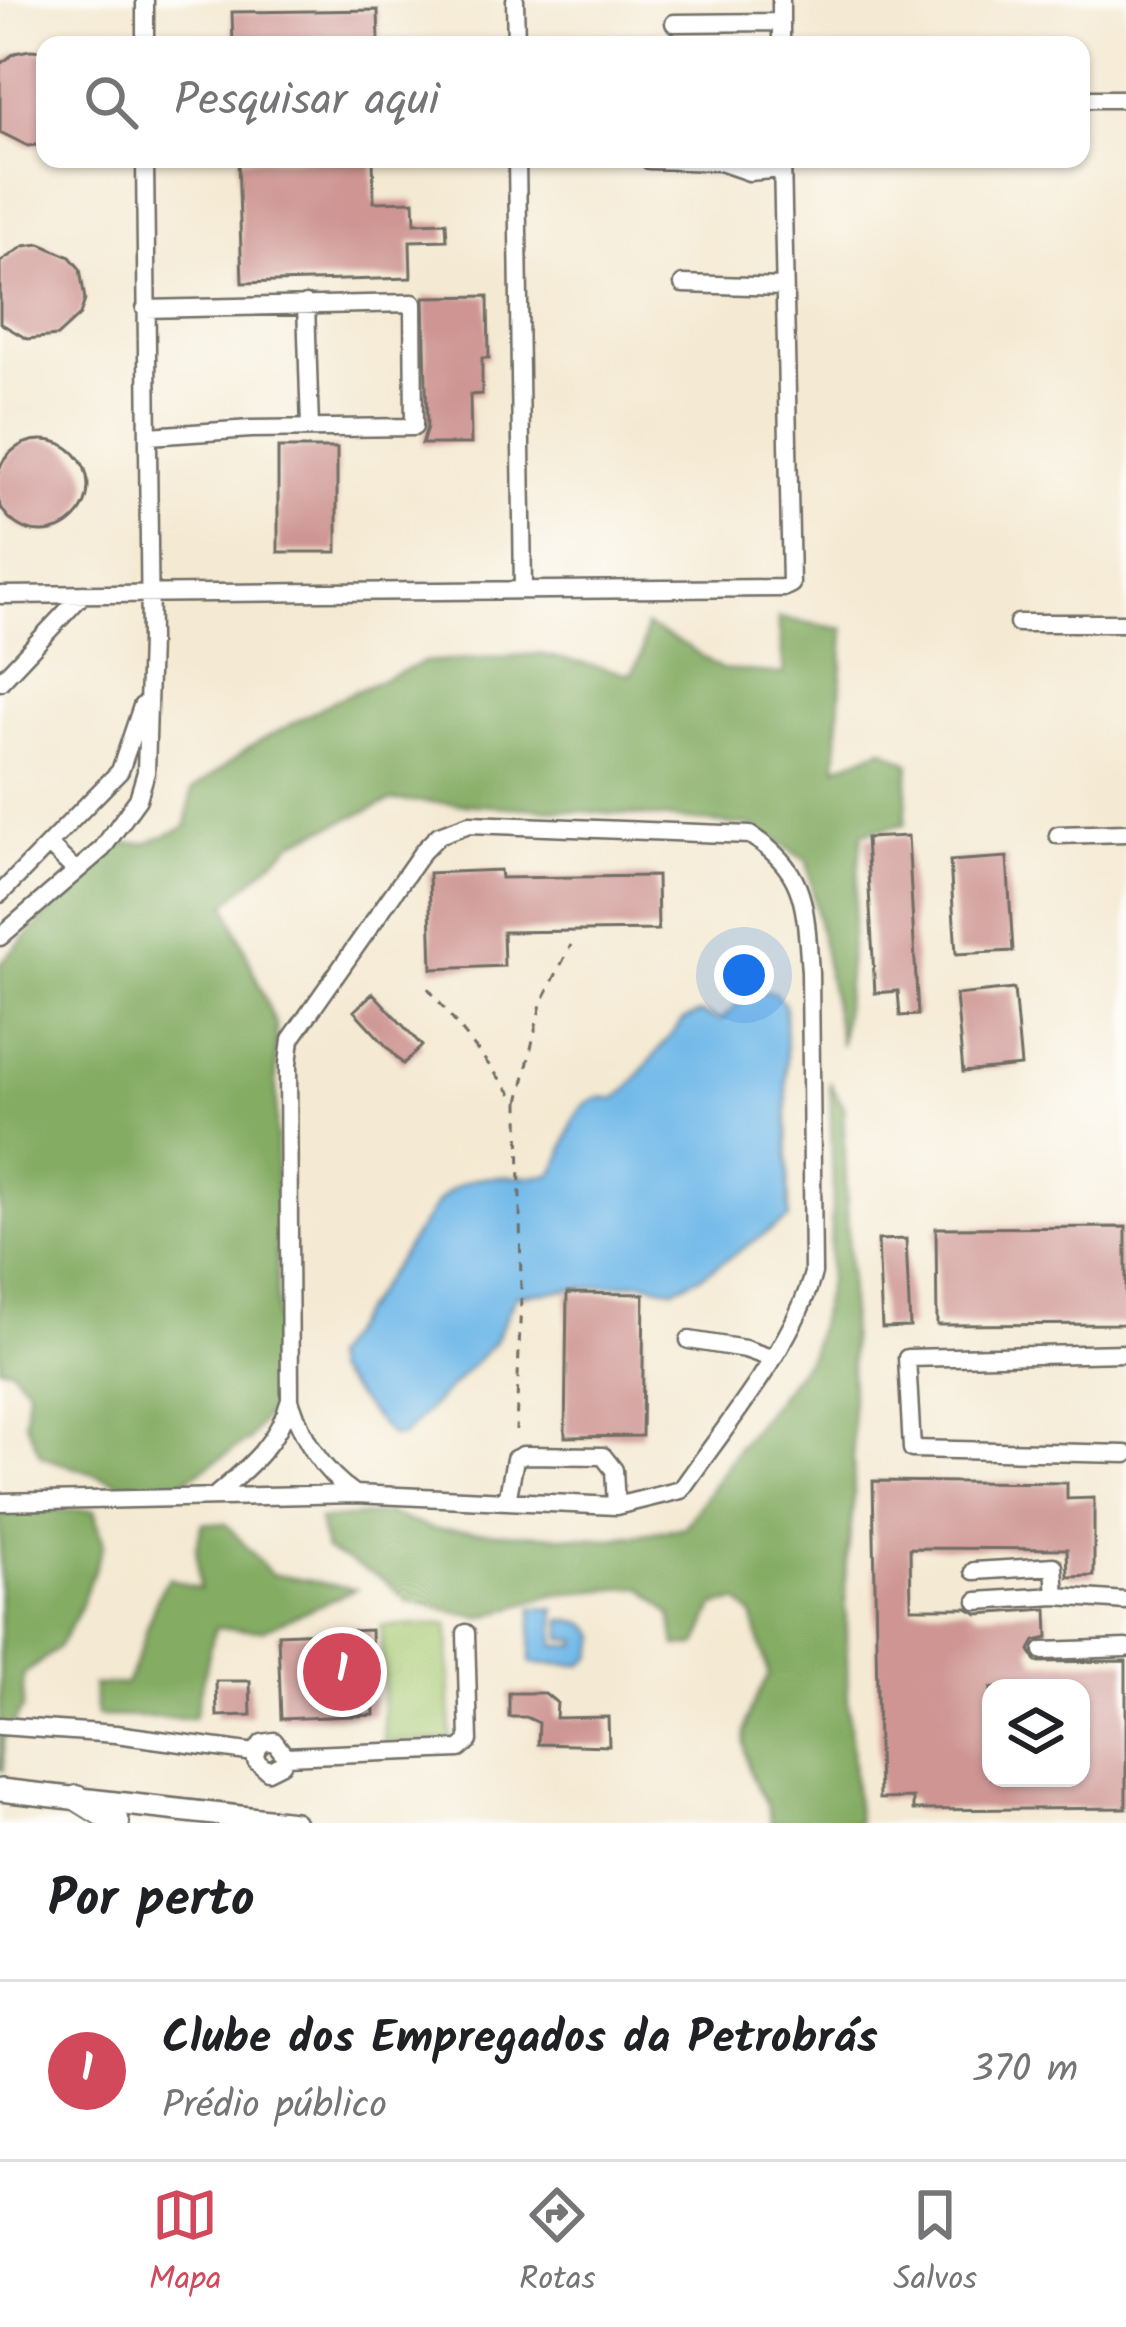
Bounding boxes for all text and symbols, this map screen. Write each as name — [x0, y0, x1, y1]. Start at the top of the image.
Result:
search box — [36, 36, 1090, 168]
text: Pesquisar aqui — [174, 66, 440, 138]
icon: search — [78, 69, 144, 135]
your location — [714, 945, 774, 1005]
pin: 1 — [303, 1627, 381, 1717]
map controls — [982, 1679, 1090, 1787]
button: layers — [982, 1679, 1090, 1787]
text: Por perto — [48, 1861, 254, 1942]
text: Clube dos Empregados da Petrobrás — [162, 2004, 878, 2076]
text: 1 — [81, 2040, 93, 2102]
text: 370 m — [972, 2040, 1078, 2102]
text: Prédio público — [162, 2076, 387, 2138]
tab: Mapa — [149, 2182, 222, 2307]
tab: Rotas — [519, 2182, 596, 2307]
tab: Salvos — [893, 2182, 977, 2307]

